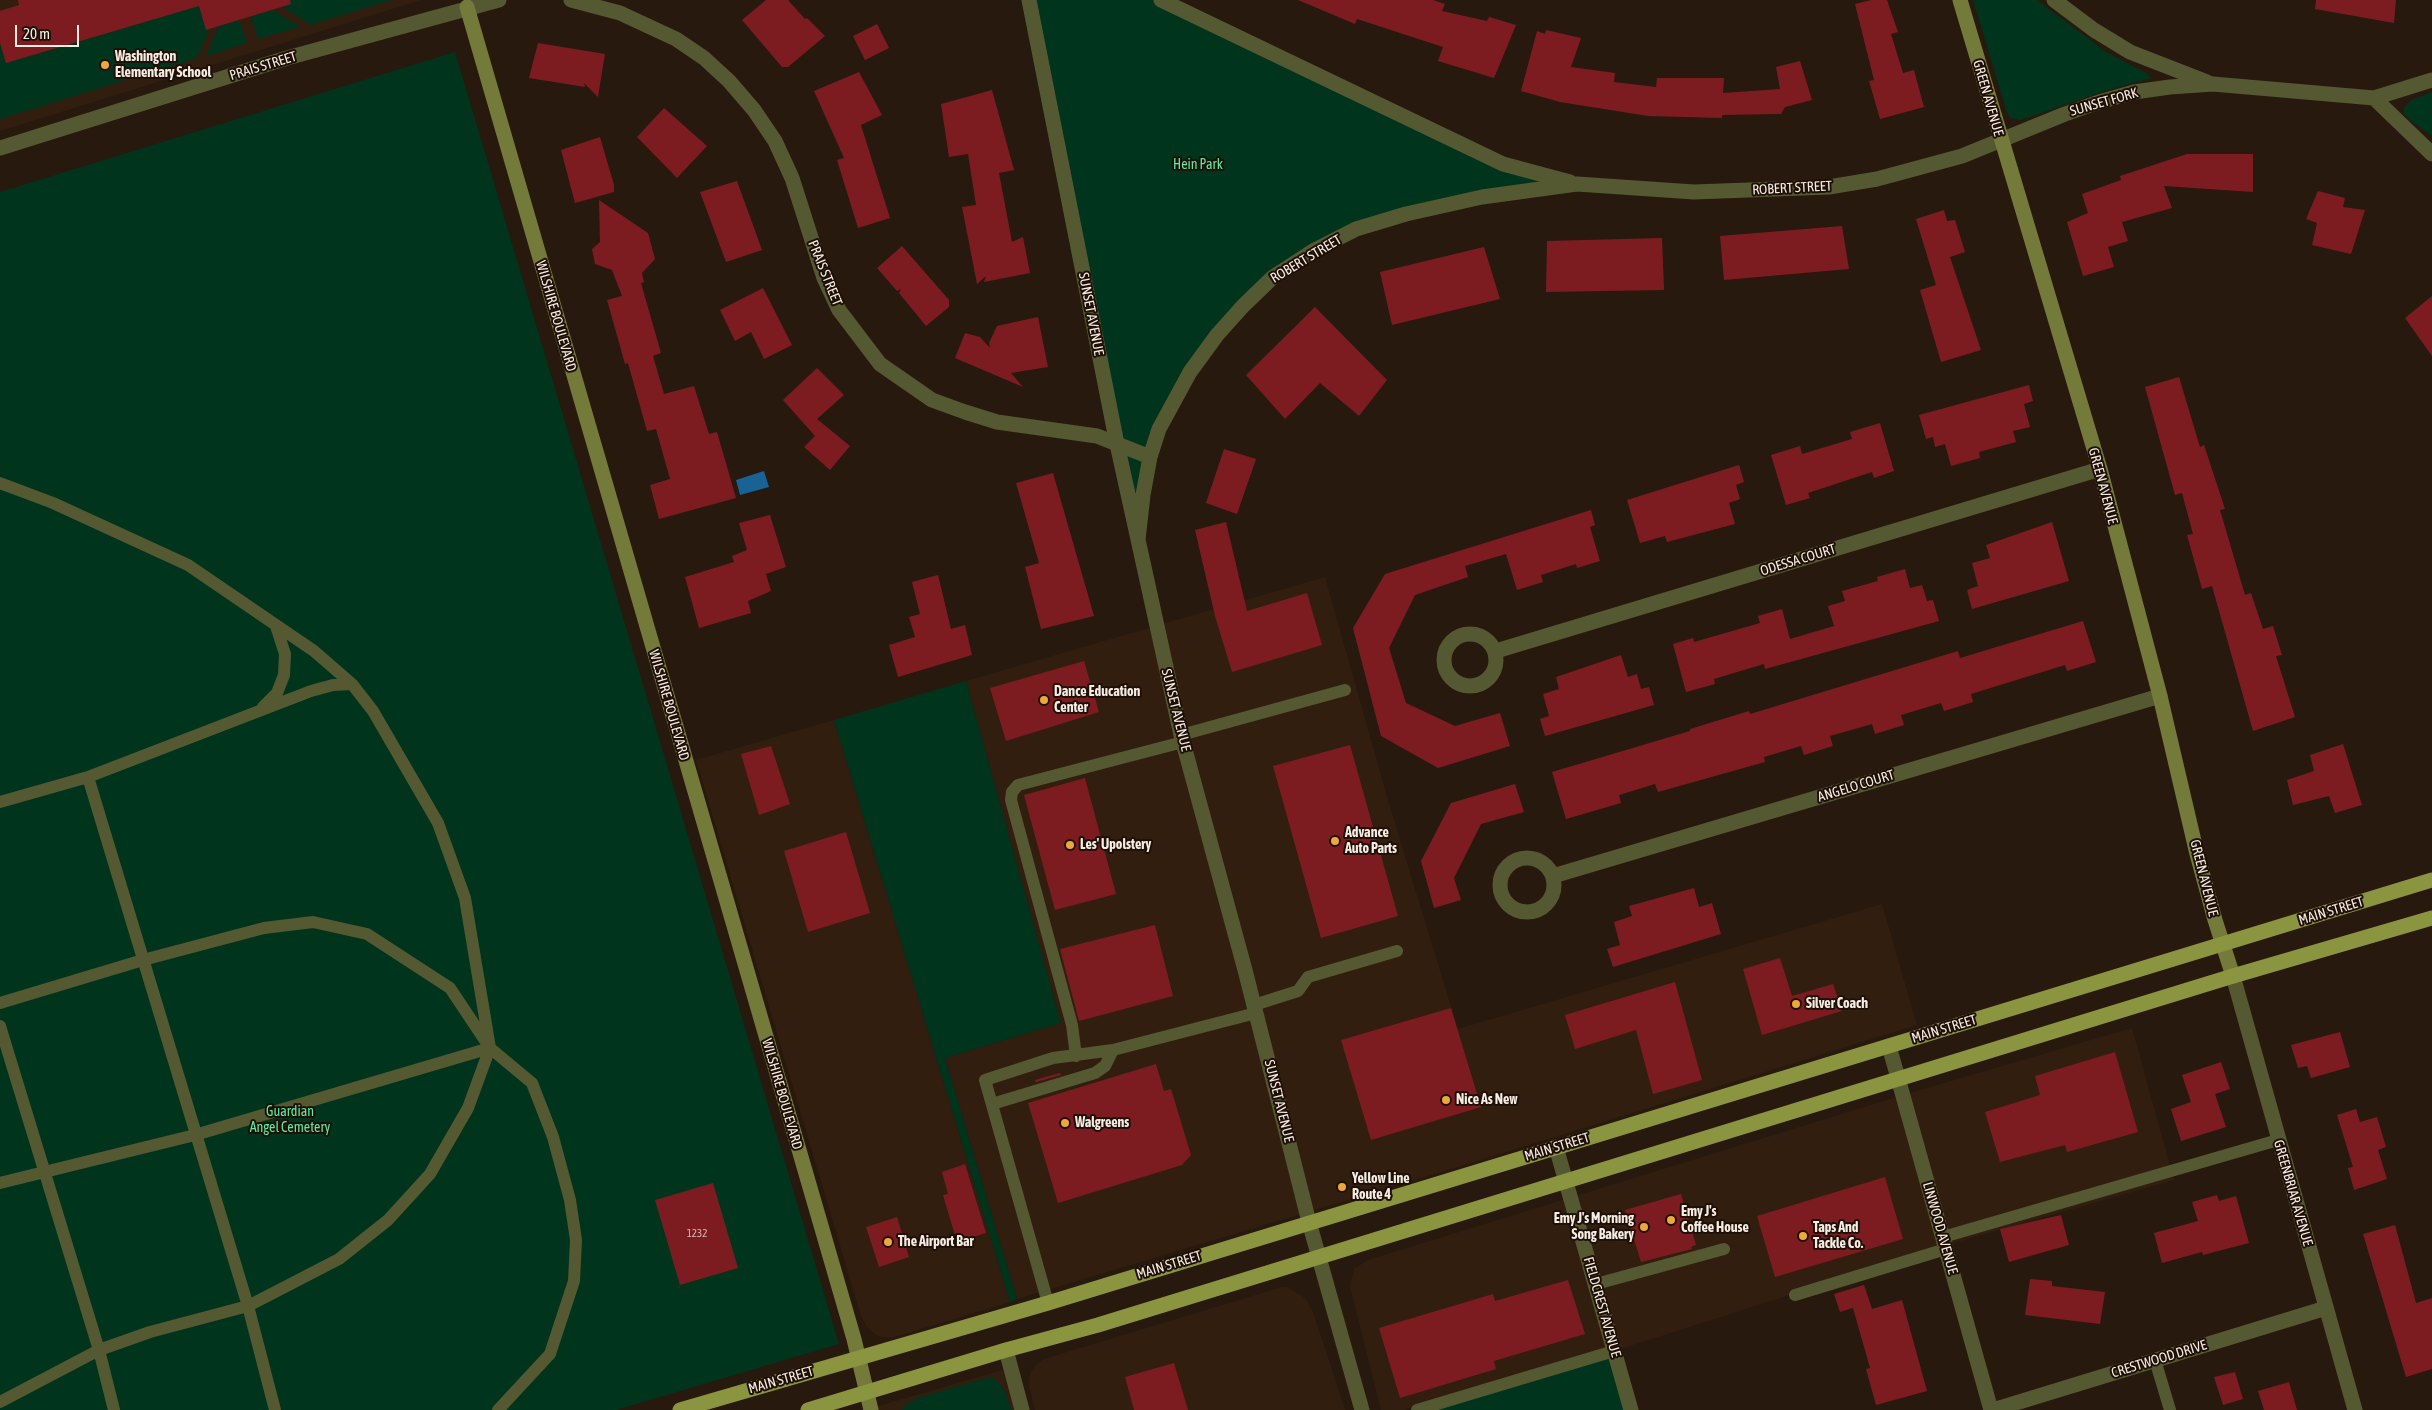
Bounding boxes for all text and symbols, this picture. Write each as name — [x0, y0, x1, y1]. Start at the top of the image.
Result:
scale bar — [18, 15, 81, 47]
text: 20 m — [23, 25, 50, 42]
street label: PRAIS STREET — [227, 48, 299, 84]
place label: Washington Elementary School — [115, 49, 211, 82]
street label: GREEN AVENUE — [1969, 58, 2007, 138]
marker: Washington Elementary School — [99, 59, 111, 71]
street label: SUNSET FORK — [2068, 84, 2140, 120]
park label: Hein Park — [1173, 157, 1223, 173]
street label: ROBERT STREET — [1752, 178, 1832, 198]
street label: ROBERT STREET — [1267, 231, 1345, 287]
street label: PRAIS STREET — [804, 238, 846, 308]
street label: WILSHIRE BOULEVARD — [532, 259, 580, 373]
street label: SUNSET AVENUE — [1075, 271, 1107, 357]
street label: GREEN AVENUE — [2085, 446, 2121, 526]
street label: ODESSA COURT — [1758, 541, 1838, 579]
street label: WILSHIRE BOULEVARD — [645, 648, 693, 762]
street label: SUNSET AVENUE — [1158, 667, 1194, 753]
place label: Dance Education Center — [1054, 684, 1140, 716]
marker: Dance Education Center — [1038, 694, 1050, 706]
street label: ANGELO COURT — [1816, 766, 1896, 806]
place label: Advance Auto Parts — [1345, 825, 1397, 858]
marker: Advance Auto Parts — [1329, 835, 1341, 847]
place label: Les' Upolstery — [1080, 837, 1151, 853]
street label: GREEN AVENUE — [2186, 838, 2222, 918]
marker: Les' Upolstery — [1064, 839, 1076, 851]
street label: MAIN STREET — [2296, 893, 2366, 929]
place label: Silver Coach — [1806, 996, 1868, 1012]
marker: Silver Coach — [1790, 998, 1802, 1010]
street label: MAIN STREET — [1909, 1011, 1979, 1047]
street label: WILSHIRE BOULEVARD — [758, 1037, 806, 1151]
street label: SUNSET AVENUE — [1261, 1058, 1297, 1144]
place label: Nice As New — [1456, 1092, 1517, 1108]
marker: Nice As New — [1440, 1094, 1452, 1106]
park label: Guardian Angel Cemetery — [250, 1104, 330, 1136]
place label: Walgreens — [1075, 1115, 1129, 1131]
marker: Walgreens — [1059, 1117, 1071, 1129]
street label: MAIN STREET — [1522, 1129, 1592, 1165]
street label: GREENBRIAR AVENUE — [2270, 1138, 2316, 1248]
place label: Yellow Line Route 4 — [1352, 1171, 1410, 1204]
street label: LINWOOD AVENUE — [1919, 1180, 1961, 1276]
marker: Yellow Line Route 4 — [1336, 1181, 1348, 1193]
place label: Emy J's Coffee House — [1681, 1204, 1749, 1236]
place label: Emy J's Morning Song Bakery — [1554, 1211, 1634, 1244]
marker: Emy J's Coffee House — [1665, 1214, 1677, 1226]
place label: Taps And Tackle Co. — [1813, 1220, 1863, 1252]
marker: Emy J's Morning Song Bakery — [1638, 1221, 1650, 1233]
house number: 1232 — [687, 1227, 707, 1241]
marker: Taps And Tackle Co. — [1797, 1230, 1809, 1242]
place label: The Airport Bar — [898, 1234, 974, 1250]
marker: The Airport Bar — [882, 1236, 894, 1248]
street label: MAIN STREET — [1134, 1247, 1204, 1283]
street label: FIELDCREST AVENUE — [1580, 1255, 1624, 1359]
street label: CRESTWOOD DRIVE — [2109, 1337, 2209, 1381]
street label: MAIN STREET — [746, 1363, 816, 1397]

